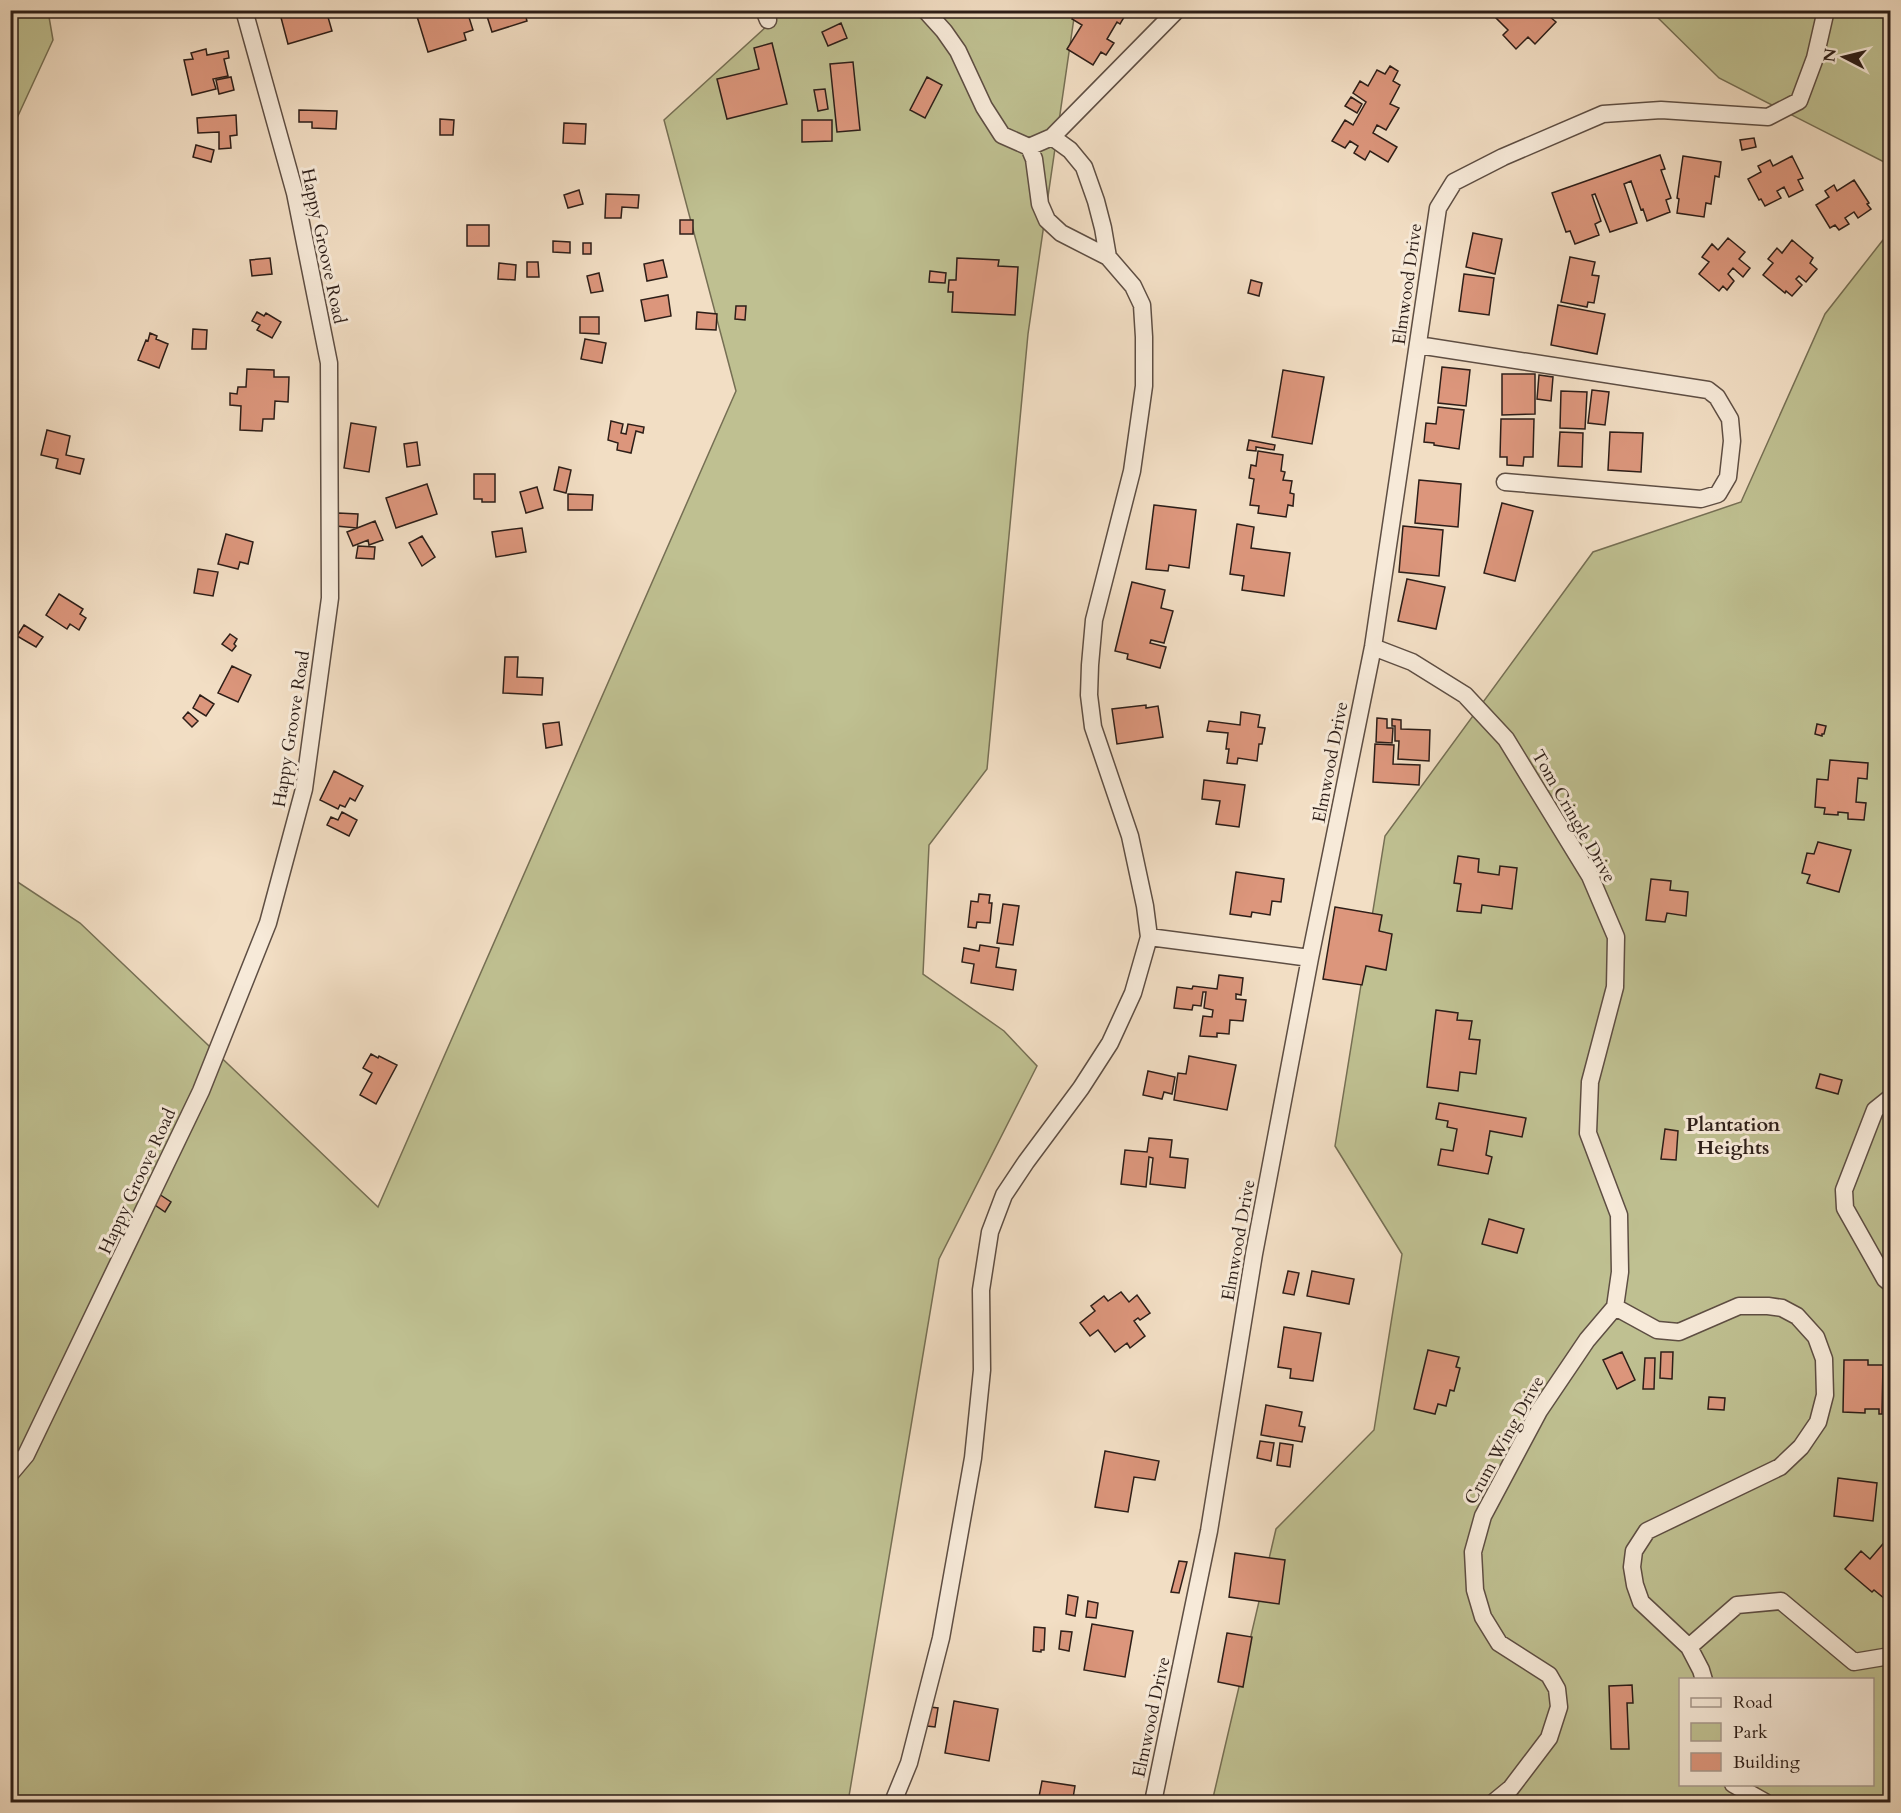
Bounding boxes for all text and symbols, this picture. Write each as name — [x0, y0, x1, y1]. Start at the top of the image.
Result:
north arrow — [1814, 27, 1874, 87]
text: N — [1818, 47, 1842, 64]
street label: Happy Groove Road — [295, 166, 352, 327]
street label: Elmwood Drive — [1387, 222, 1428, 347]
street label: Happy Groove Road — [267, 649, 316, 809]
street label: Elmwood Drive — [1307, 699, 1354, 825]
street label: Tom Cringle Drive — [1525, 745, 1622, 887]
street label: Happy Groove Road — [93, 1104, 182, 1258]
district label: Plantation Heights — [1686, 1111, 1780, 1161]
street label: Elmwood Drive — [1216, 1177, 1261, 1303]
street label: Crum Wing Drive — [1459, 1371, 1550, 1509]
street label: Elmwood Drive — [1127, 1654, 1176, 1780]
legend — [1679, 1678, 1874, 1786]
text: Road — [1733, 1690, 1773, 1715]
text: Park — [1733, 1720, 1768, 1745]
text: Building — [1733, 1750, 1801, 1775]

